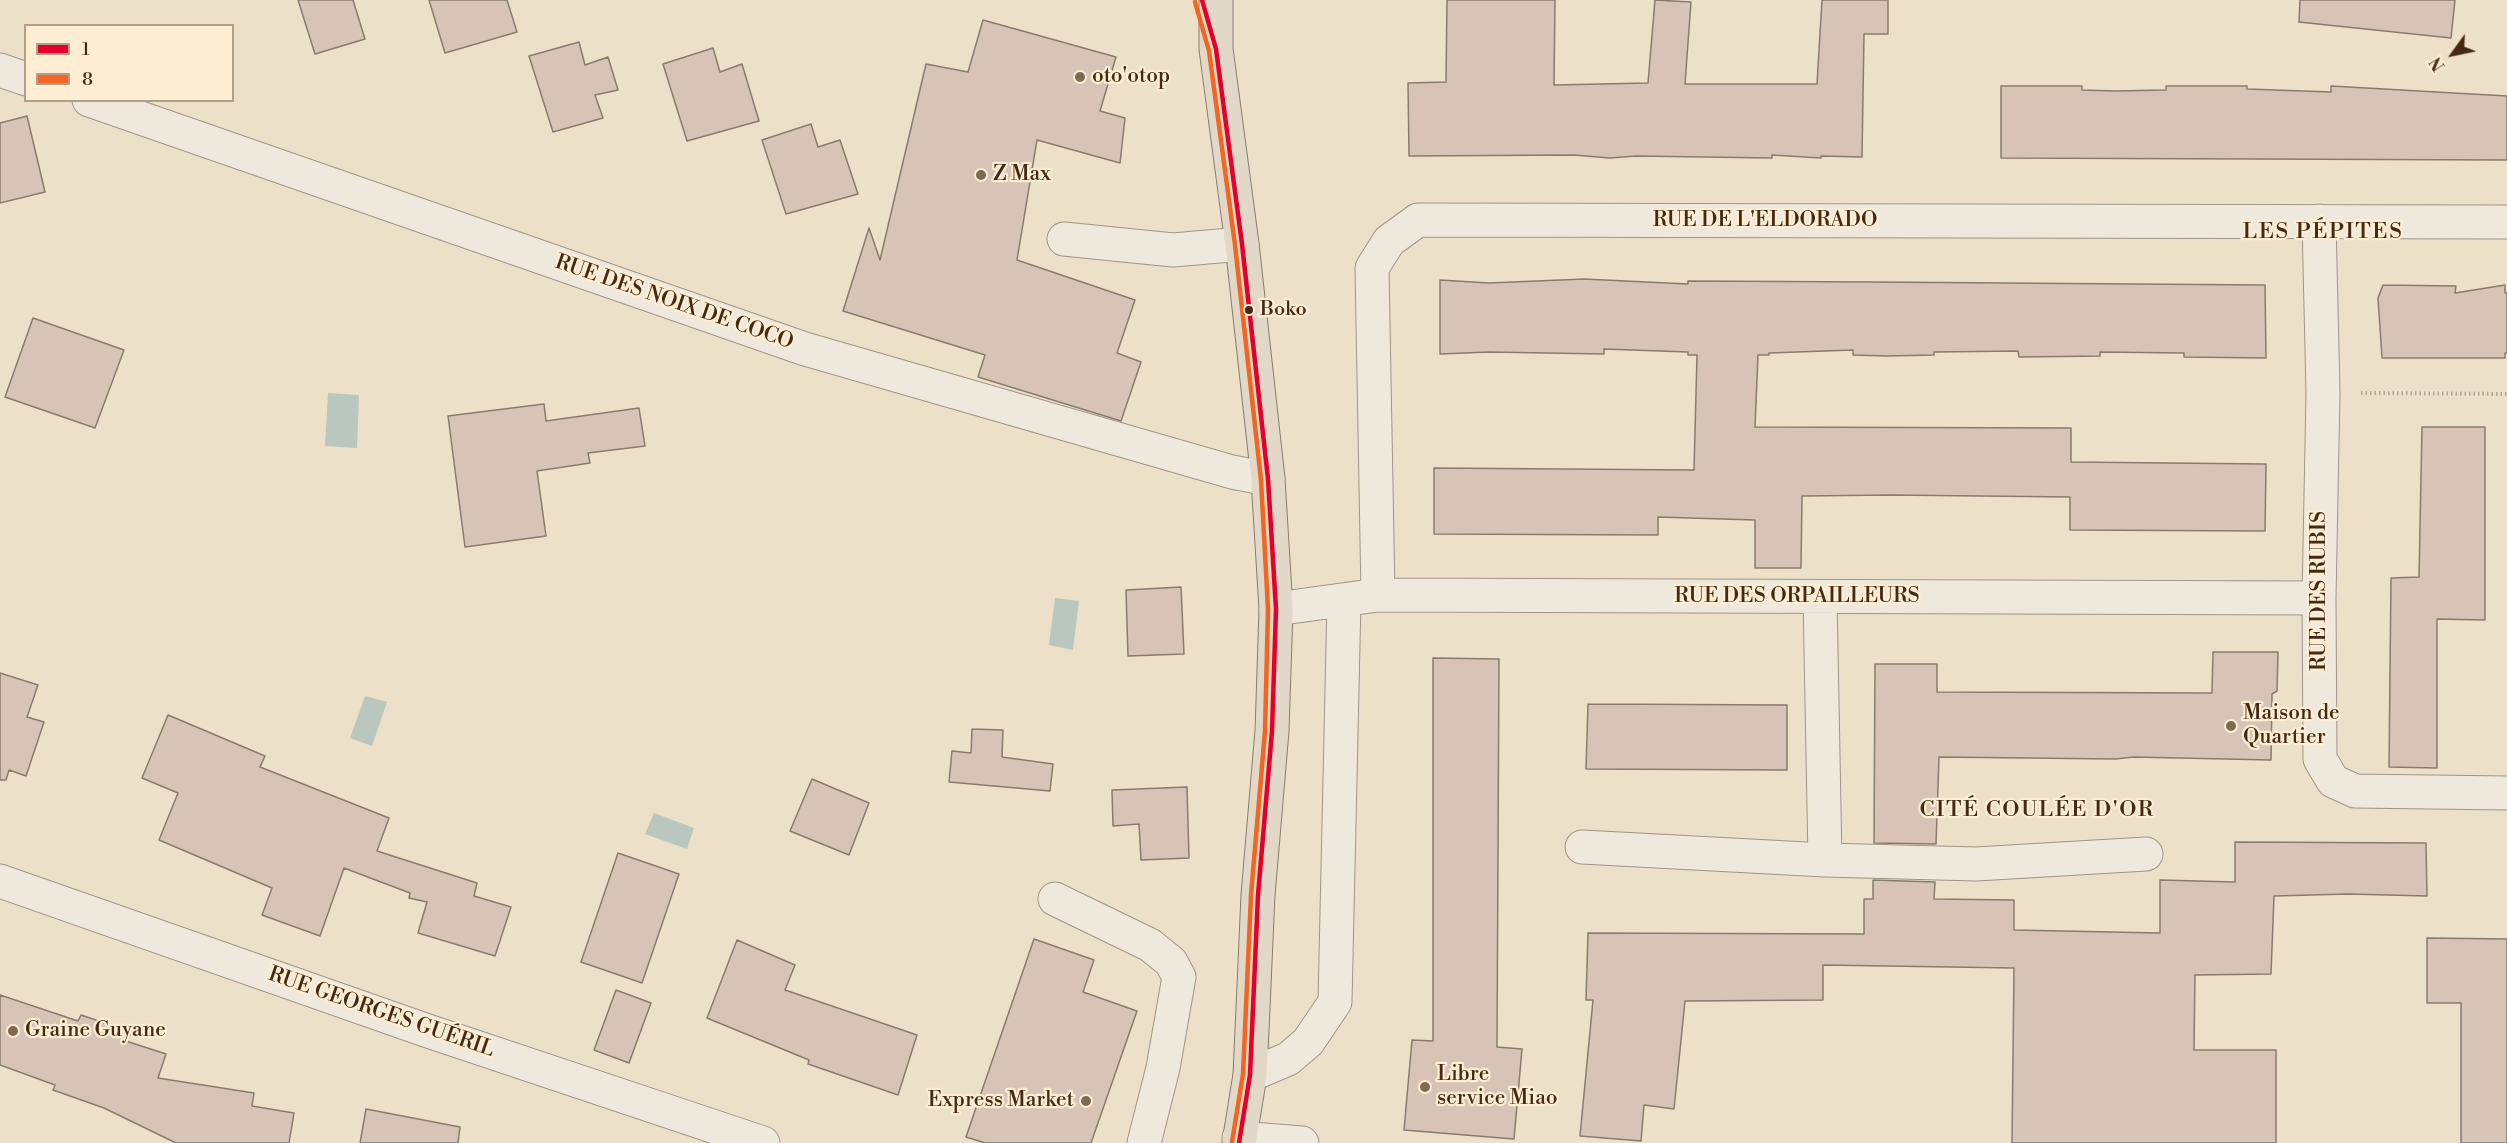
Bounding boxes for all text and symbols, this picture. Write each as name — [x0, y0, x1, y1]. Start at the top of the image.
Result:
legend — [24, 24, 234, 102]
north arrow — [2423, 24, 2483, 84]
text: 1 — [82, 38, 90, 61]
text: N — [2426, 53, 2450, 75]
place label: oto'otop — [1092, 64, 1170, 90]
text: 8 — [82, 68, 93, 91]
marker: oto'otop — [1073, 70, 1087, 84]
place label: Z Max — [993, 162, 1051, 188]
marker: Z Max — [974, 168, 988, 182]
street label: RUE DE L'ELDORADO — [1653, 208, 1877, 234]
district label: LES PÉPITES — [2243, 220, 2403, 246]
street label: RUE DES NOIX DE COCO — [551, 250, 797, 356]
place label: Boko — [1260, 298, 1307, 322]
marker: Boko — [1243, 304, 1255, 316]
street label: RUE DES RUBIS — [2307, 511, 2333, 671]
street label: RUE DES ORPAILLEURS — [1674, 584, 1920, 610]
place label: Maison de Quartier — [2243, 701, 2339, 751]
marker: Maison de Quartier — [2224, 719, 2238, 733]
district label: CITÉ COULÉE D'OR — [1919, 798, 2155, 824]
street label: RUE GEORGES GUÉRIL — [265, 962, 497, 1064]
place label: Graine Guyane — [25, 1018, 166, 1044]
marker: Graine Guyane — [6, 1024, 20, 1038]
place label: Libre service Miao — [1437, 1062, 1558, 1112]
marker: Libre service Miao — [1418, 1080, 1432, 1094]
place label: Express Market — [928, 1088, 1074, 1114]
marker: Express Market — [1079, 1094, 1093, 1108]

